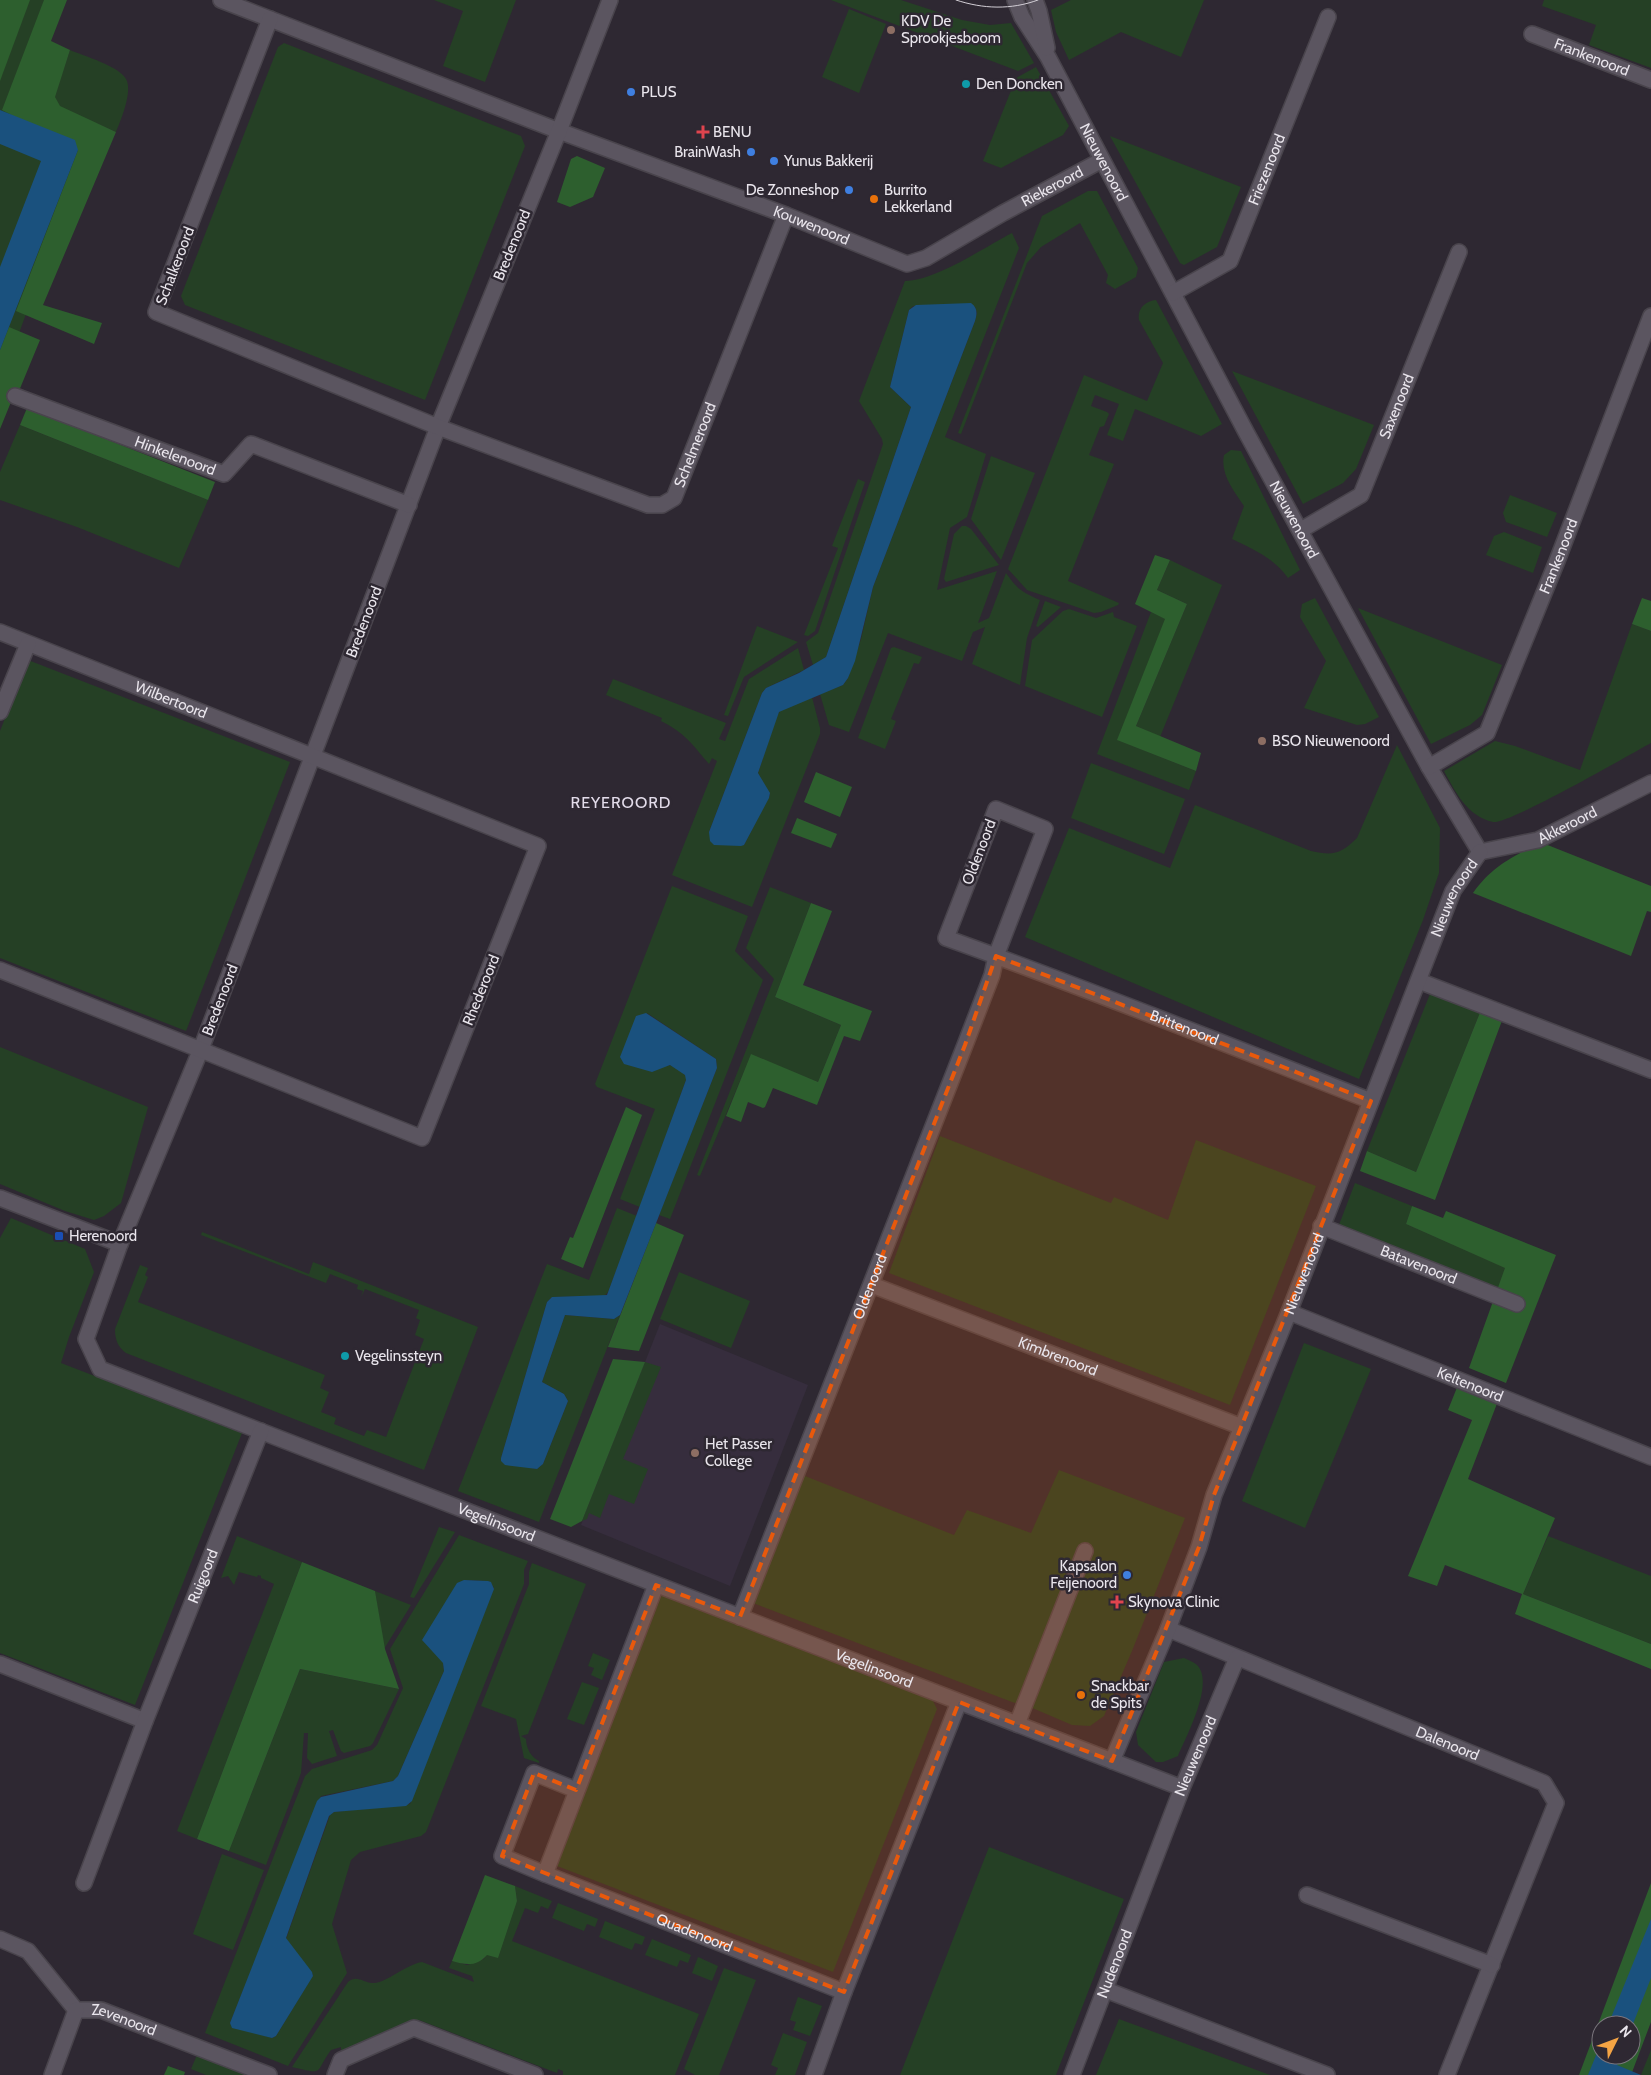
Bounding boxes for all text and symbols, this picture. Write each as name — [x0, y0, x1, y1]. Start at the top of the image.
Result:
place label: KDV De Sprookjesboom — [901, 12, 1001, 47]
marker: KDV De Sprookjesboom — [885, 24, 897, 36]
street label: Frankenoord — [1551, 34, 1632, 80]
place label: Den Doncken — [976, 75, 1063, 93]
marker: Den Doncken — [960, 78, 972, 90]
place label: PLUS — [641, 83, 677, 101]
marker: PLUS — [625, 86, 637, 98]
street label: Nieuwenoord — [1076, 120, 1131, 204]
place label: BENU — [713, 123, 752, 141]
marker: BENU — [697, 126, 709, 138]
street label: Friezenoord — [1244, 131, 1289, 208]
place label: BrainWash — [674, 143, 741, 161]
marker: BrainWash — [745, 146, 757, 158]
place label: Yunus Bakkerij — [783, 152, 873, 170]
marker: Yunus Bakkerij — [768, 155, 780, 167]
street label: Riekeroord — [1018, 163, 1086, 211]
place label: De Zonneshop — [746, 181, 839, 199]
place label: Burrito Lekkerland — [884, 181, 952, 216]
marker: De Zonneshop — [843, 184, 855, 196]
marker: Burrito Lekkerland — [868, 193, 880, 205]
street label: Kouwenoord — [771, 202, 852, 249]
street label: Bredenoord — [490, 207, 534, 283]
street label: Schalkeroord — [152, 224, 198, 308]
street label: Saxenoord — [1376, 371, 1418, 441]
street label: Schelmeroord — [670, 400, 720, 490]
street label: Hinkelenoord — [132, 432, 218, 479]
street label: Nieuwenoord — [1265, 478, 1322, 561]
street label: Frankenoord — [1536, 516, 1581, 596]
street label: Bredenoord — [342, 584, 386, 660]
street label: Wilbertoord — [132, 678, 210, 722]
place label: BSO Nieuwenoord — [1272, 732, 1390, 750]
marker: BSO Nieuwenoord — [1256, 735, 1268, 747]
district label: REYEROORD — [570, 793, 672, 812]
street label: Akkeroord — [1535, 803, 1600, 848]
street label: Oldenoord — [958, 817, 1000, 887]
street label: Nieuwenoord — [1427, 855, 1481, 939]
street label: Rhederoord — [459, 952, 503, 1028]
street label: Bredenoord — [198, 962, 242, 1038]
street label: Brittenoord — [1147, 1006, 1221, 1049]
place label: Herenoord — [69, 1227, 137, 1245]
marker: Herenoord — [53, 1230, 65, 1242]
street label: Nieuwenoord — [1280, 1231, 1328, 1317]
street label: Batavenoord — [1378, 1242, 1459, 1288]
street label: Oldenoord — [849, 1251, 891, 1322]
street label: Kimbrenoord — [1016, 1333, 1100, 1380]
place label: Vegelinssteyn — [355, 1347, 442, 1365]
marker: Vegelinssteyn — [339, 1350, 351, 1362]
street label: Keltenoord — [1434, 1363, 1506, 1406]
place label: Het Passer College — [705, 1435, 772, 1470]
marker: Het Passer College — [689, 1447, 701, 1459]
street label: Vegelinsoord — [455, 1499, 538, 1546]
street label: Ruigoord — [184, 1547, 222, 1606]
place label: Kapsalon Feijenoord — [1050, 1557, 1117, 1592]
marker: Kapsalon Feijenoord — [1121, 1569, 1133, 1581]
place label: Skynova Clinic — [1128, 1593, 1220, 1611]
marker: Skynova Clinic — [1110, 1595, 1124, 1609]
street label: Vegelinsoord — [832, 1646, 915, 1692]
place label: Snackbar de Spits — [1091, 1677, 1149, 1712]
marker: Snackbar de Spits — [1075, 1689, 1087, 1701]
street label: Nieuwenoord — [1171, 1713, 1220, 1799]
street label: Dalenoord — [1413, 1722, 1482, 1764]
street label: Quadenoord — [654, 1910, 735, 1956]
street label: Nudenoord — [1093, 1927, 1136, 2001]
street label: Zevenoord — [91, 2001, 159, 2040]
north arrow — [1591, 2015, 1641, 2065]
text: N — [1616, 2022, 1636, 2041]

